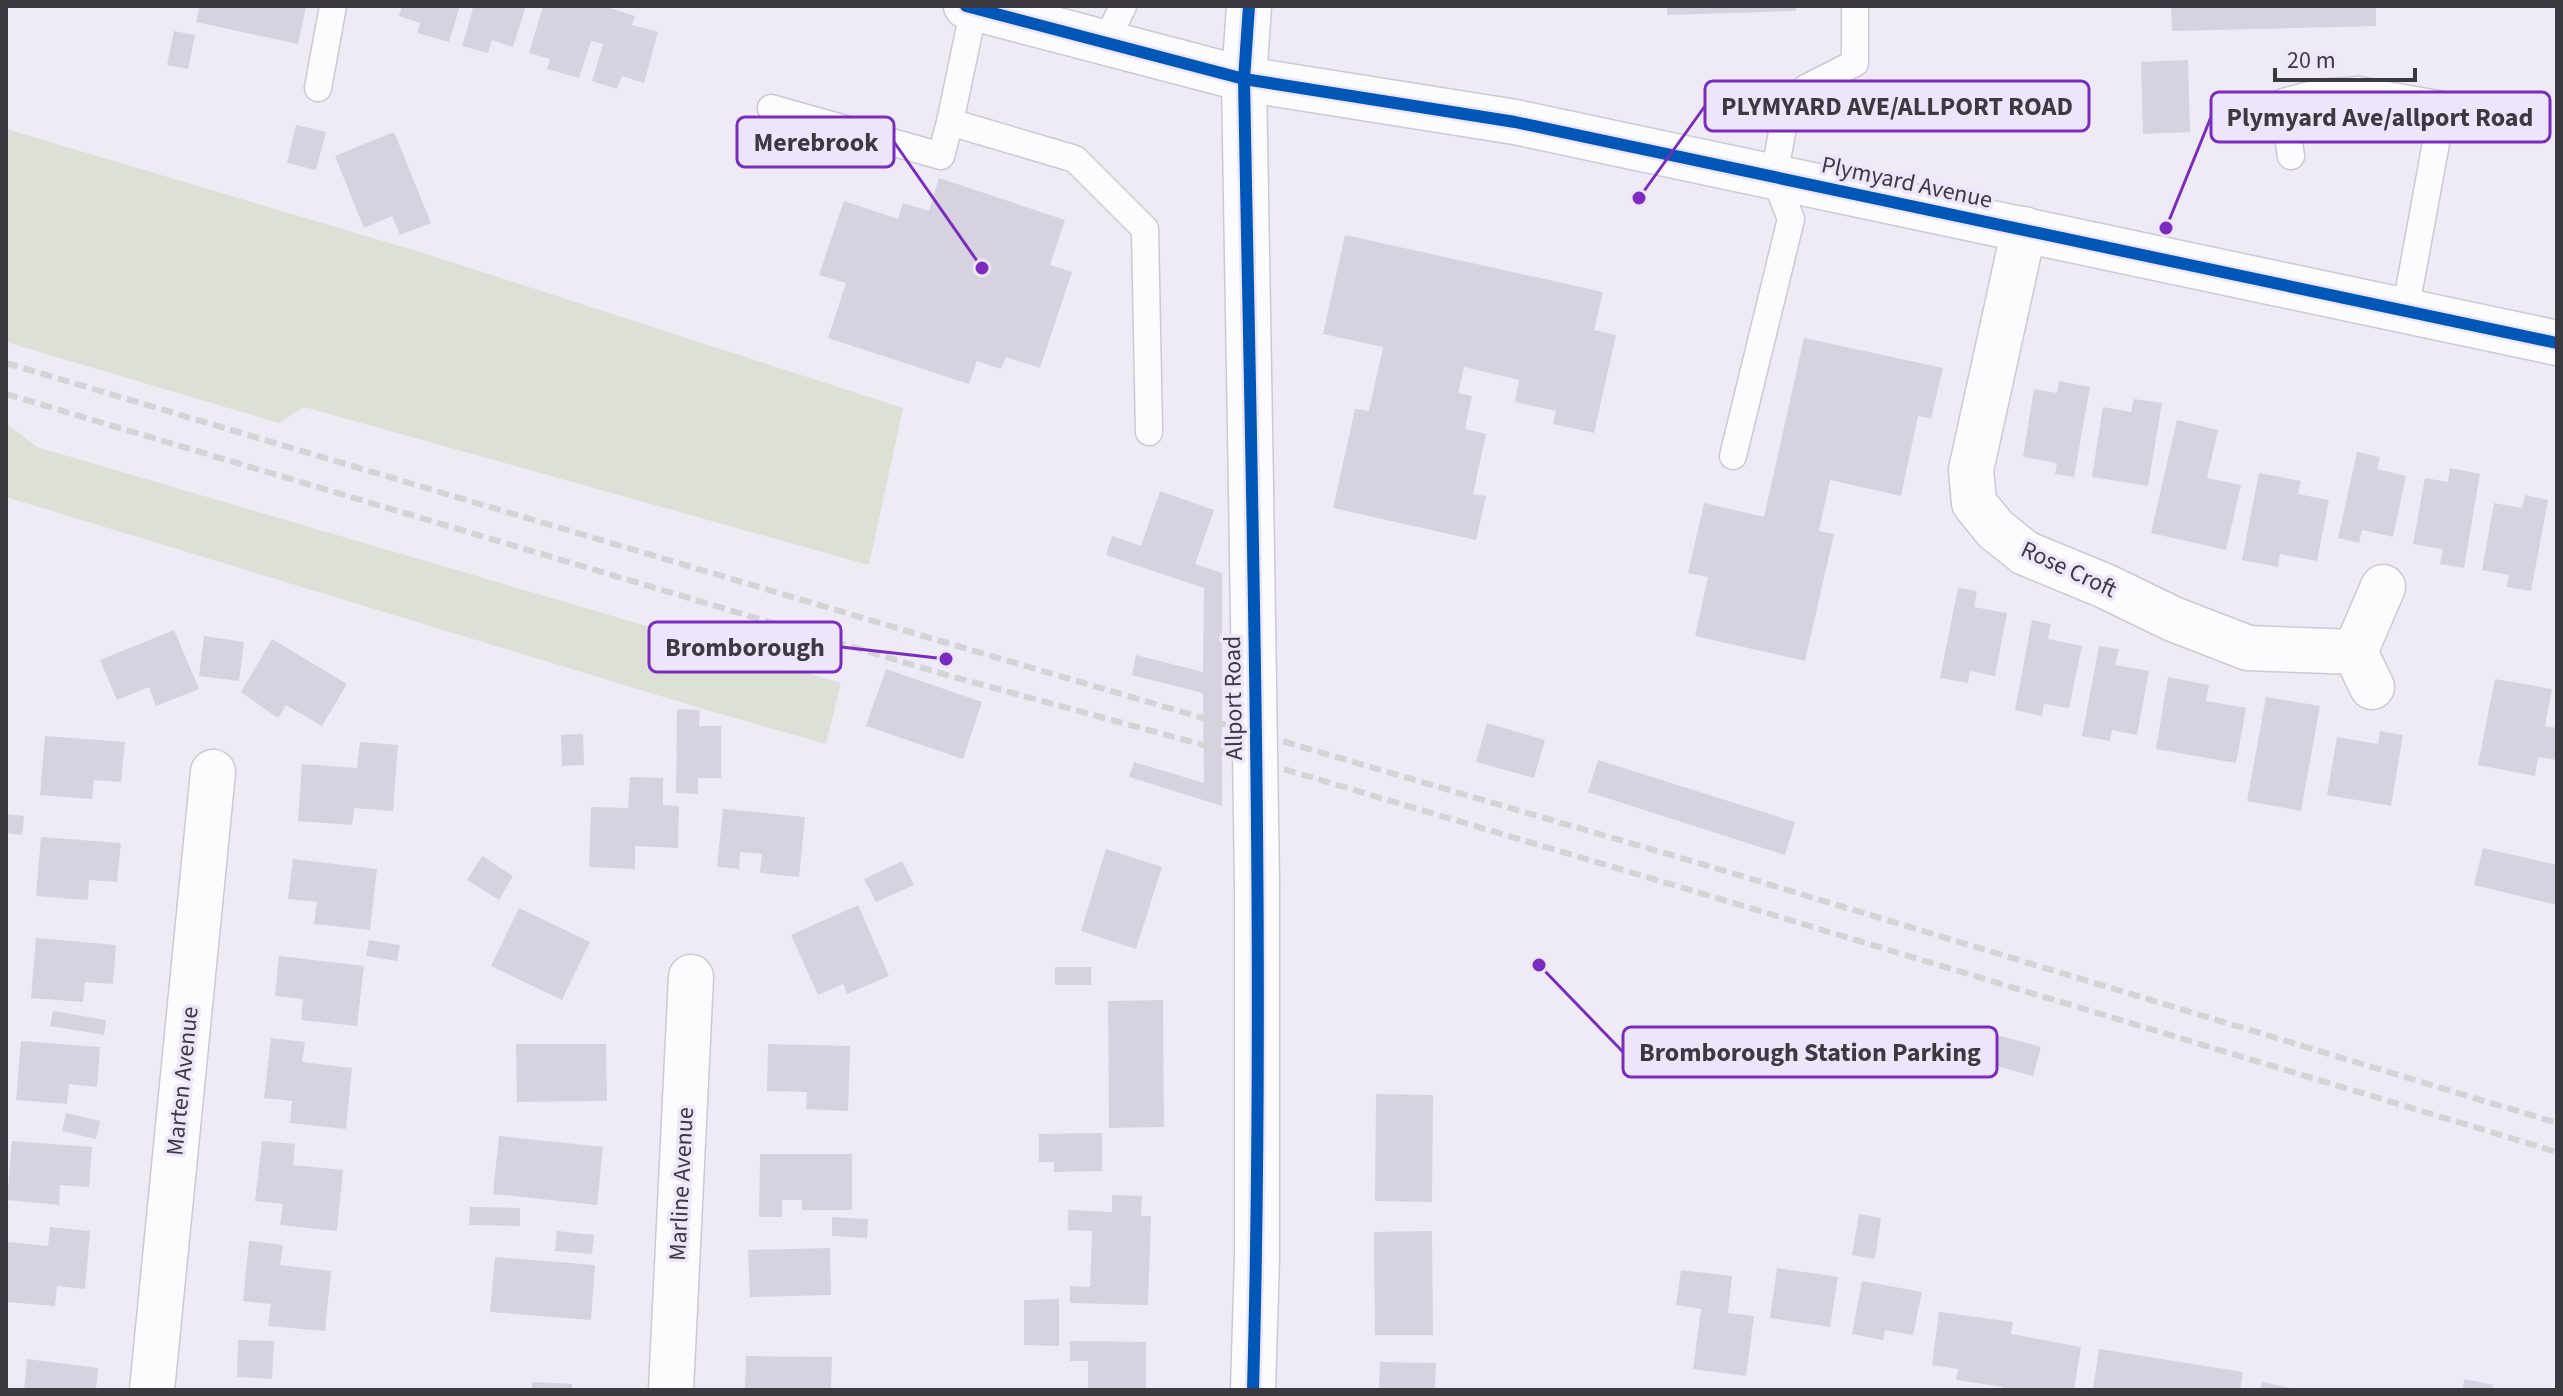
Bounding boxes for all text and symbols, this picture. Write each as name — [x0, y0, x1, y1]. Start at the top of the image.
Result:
scale bar — [2275, 32, 2415, 82]
text: 20 m — [2287, 43, 2336, 78]
callout: PLYMYARD AVE/ALLPORT ROAD — [1705, 81, 2089, 131]
text: PLYMYARD AVE/ALLPORT ROAD — [1721, 88, 2073, 125]
callout: Plymyard Ave/allport Road — [2211, 92, 2550, 142]
text: Plymyard Ave/allport Road — [2227, 99, 2533, 136]
callout: Merebrook — [737, 117, 894, 167]
text: Merebrook — [754, 124, 879, 161]
street label: Plymyard Avenue — [1818, 147, 1996, 218]
street label: Rose Croft — [2015, 532, 2122, 607]
callout: Bromborough — [649, 622, 841, 672]
text: Bromborough — [665, 629, 825, 666]
street label: Allport Road — [1215, 636, 1252, 760]
street label: Marten Avenue — [157, 1005, 208, 1157]
callout: Bromborough Station Parking — [1623, 1027, 1997, 1077]
text: Bromborough Station Parking — [1639, 1034, 1981, 1071]
street label: Marline Avenue — [660, 1106, 703, 1262]

